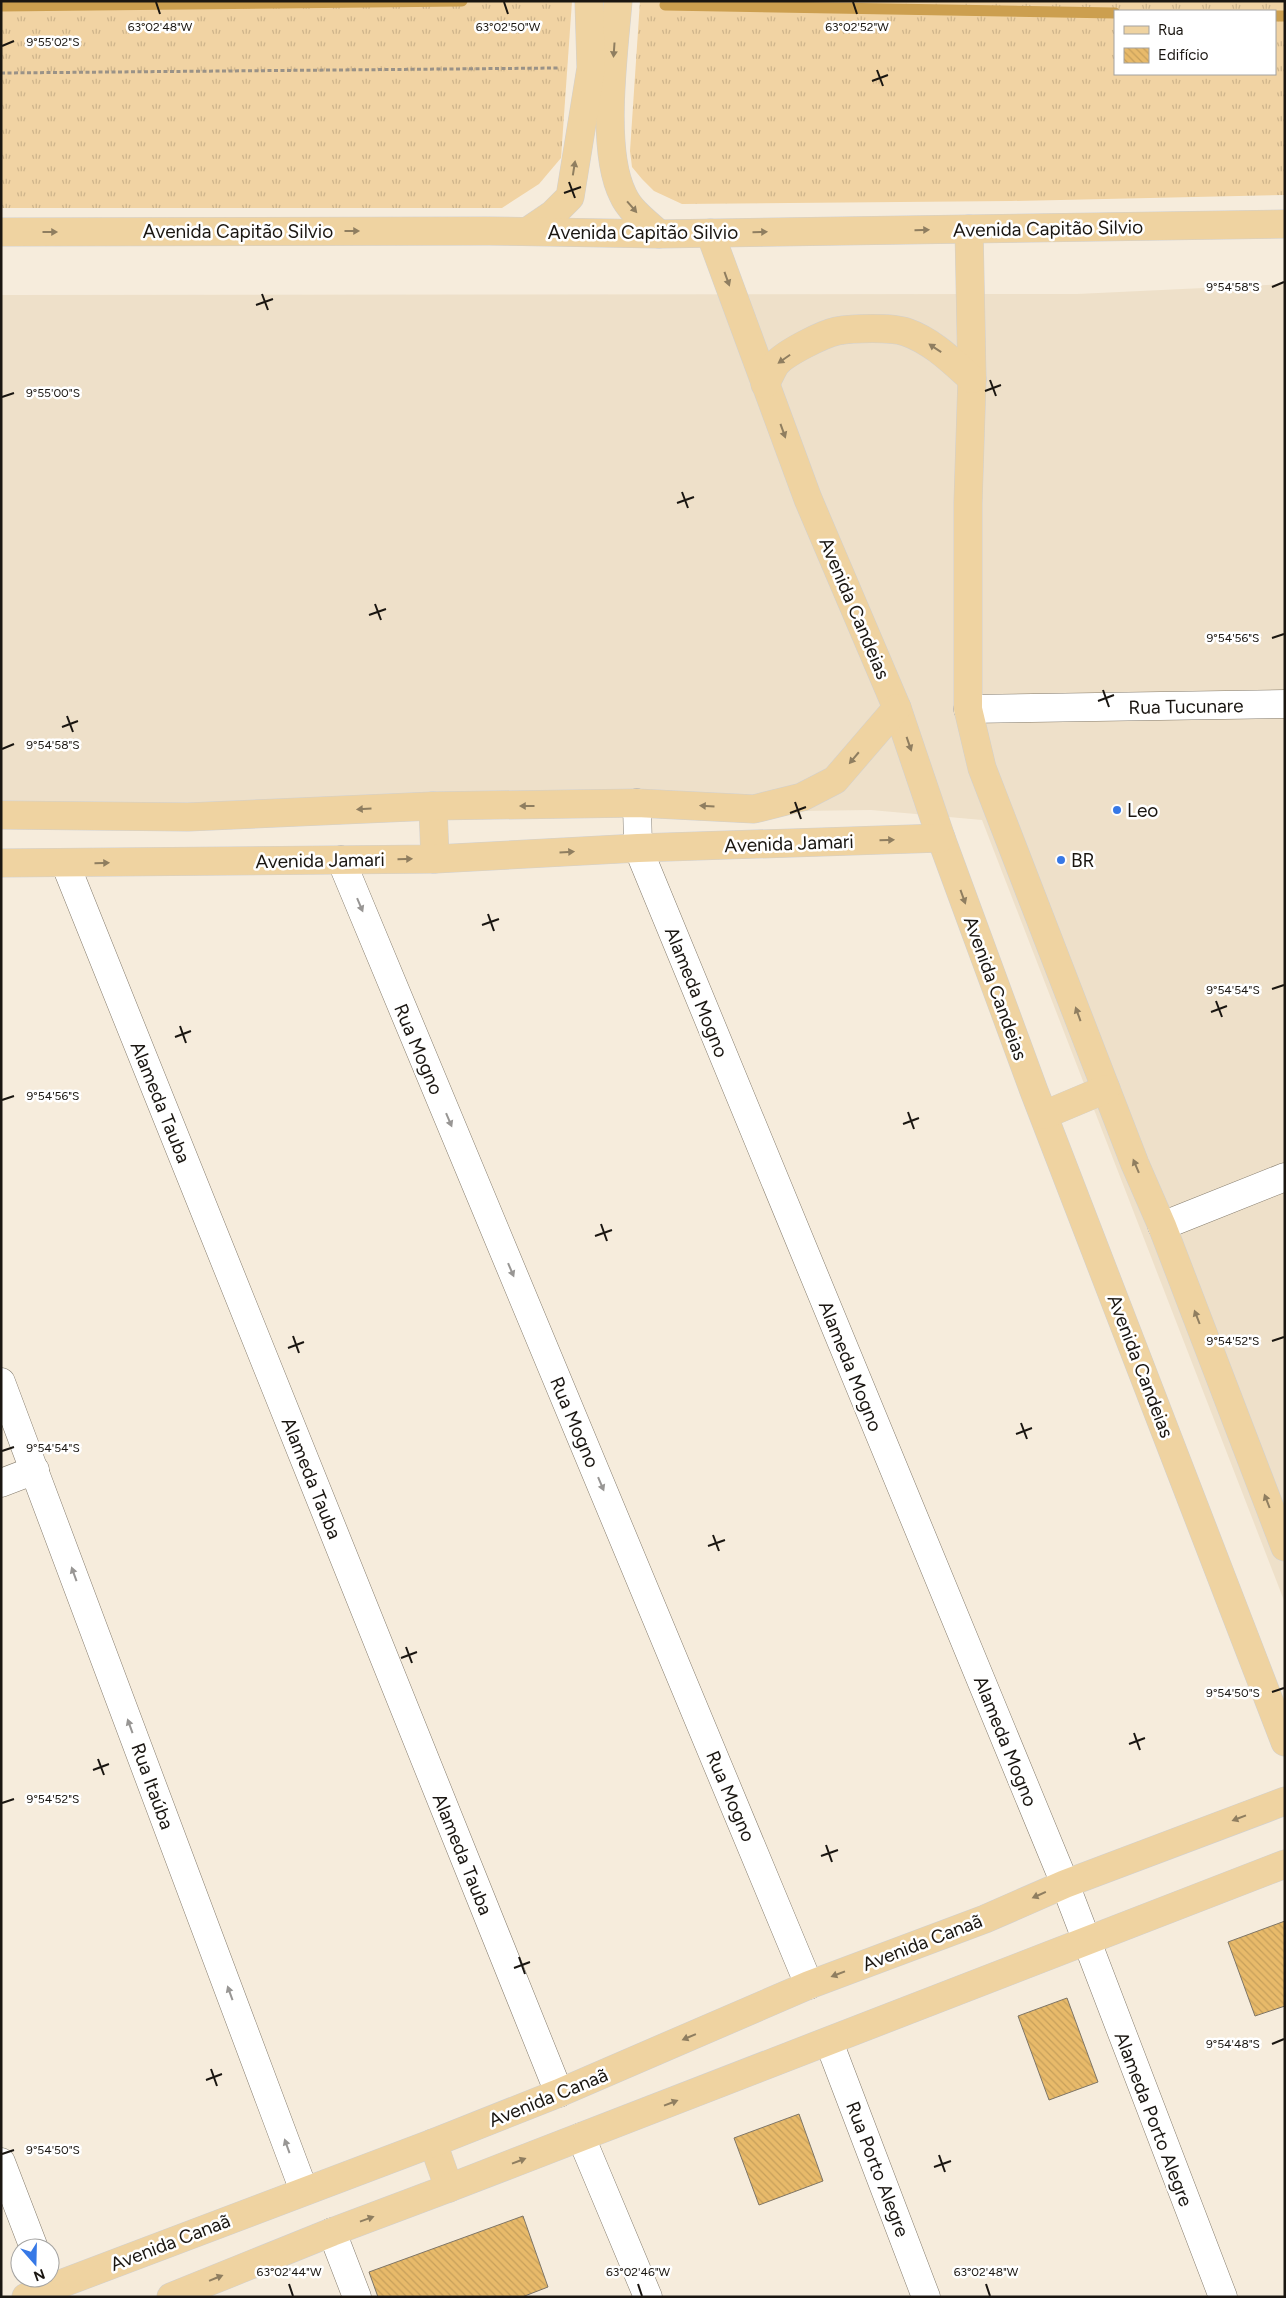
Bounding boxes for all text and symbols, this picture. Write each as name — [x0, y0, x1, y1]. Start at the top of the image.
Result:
legend — [1114, 10, 1276, 75]
text: 63°02'48"W — [128, 20, 193, 34]
text: 63°02'50"W — [476, 20, 541, 34]
text: 63°02'52"W — [825, 20, 889, 34]
text: Rua — [1158, 21, 1183, 39]
text: 9°55'02"S — [26, 35, 80, 49]
one-way arrow — [610, 42, 618, 58]
text: Edifício — [1158, 46, 1209, 64]
one-way arrow — [571, 160, 579, 176]
one-way arrow — [626, 201, 638, 213]
street label: Avenida Capitão Silvio — [953, 215, 1143, 242]
street label: Avenida Capitão Silvio — [143, 220, 333, 243]
street label: Avenida Capitão Silvio — [548, 221, 738, 244]
one-way arrow — [915, 226, 931, 234]
one-way arrow — [345, 227, 361, 235]
one-way arrow — [42, 228, 58, 236]
one-way arrow — [752, 228, 768, 236]
one-way arrow — [723, 272, 731, 287]
text: 9°54'58"S — [1206, 280, 1260, 294]
one-way arrow — [928, 343, 941, 353]
one-way arrow — [777, 354, 791, 364]
text: 9°55'00"S — [26, 386, 80, 400]
one-way arrow — [780, 424, 787, 439]
street label: Avenida Candeias — [814, 534, 895, 683]
text: 9°54'56"S — [1207, 631, 1259, 645]
street label: Rua Tucunare — [1128, 694, 1244, 719]
one-way arrow — [905, 737, 913, 752]
text: 9°54'58"S — [26, 738, 80, 752]
one-way arrow — [848, 752, 859, 765]
place label: Leo — [1127, 799, 1158, 822]
one-way arrow — [519, 802, 535, 810]
one-way arrow — [698, 802, 714, 810]
marker: Leo — [1111, 804, 1123, 816]
one-way arrow — [356, 806, 372, 814]
street label: Avenida Jamari — [724, 830, 854, 857]
one-way arrow — [879, 836, 895, 844]
street label: Avenida Jamari — [255, 848, 385, 873]
one-way arrow — [560, 848, 576, 856]
place label: BR — [1071, 849, 1095, 872]
marker: BR — [1055, 854, 1067, 866]
one-way arrow — [397, 855, 413, 863]
one-way arrow — [95, 859, 111, 867]
one-way arrow — [960, 890, 967, 905]
one-way arrow — [356, 898, 364, 912]
street label: Avenida Candeias — [959, 913, 1032, 1063]
street label: Alameda Mogno — [660, 924, 733, 1061]
text: 9°54'54"S — [1206, 983, 1260, 997]
street label: Rua Mogno — [389, 1000, 448, 1098]
one-way arrow — [1074, 1007, 1081, 1022]
street label: Alameda Tauba — [126, 1038, 195, 1166]
text: 9°54'56"S — [27, 1089, 79, 1103]
one-way arrow — [445, 1113, 453, 1128]
one-way arrow — [1132, 1158, 1140, 1173]
one-way arrow — [508, 1263, 516, 1277]
street label: Avenida Candeias — [1103, 1291, 1178, 1441]
street label: Alameda Mogno — [814, 1298, 887, 1435]
one-way arrow — [1193, 1309, 1201, 1324]
text: 9°54'52"S — [1207, 1334, 1259, 1348]
street label: Rua Mogno — [545, 1373, 604, 1471]
street label: Alameda Tauba — [277, 1414, 346, 1542]
text: 9°54'54"S — [26, 1441, 80, 1455]
one-way arrow — [597, 1477, 605, 1492]
one-way arrow — [1263, 1494, 1270, 1509]
one-way arrow — [70, 1566, 78, 1581]
street label: Alameda Mogno — [969, 1673, 1042, 1810]
text: 9°54'50"S — [1206, 1686, 1260, 1700]
one-way arrow — [126, 1719, 134, 1734]
street label: Rua Itaúba — [126, 1740, 179, 1833]
street label: Rua Mogno — [701, 1747, 760, 1845]
street label: Alameda Tauba — [428, 1790, 497, 1918]
text: 9°54'52"S — [27, 1792, 79, 1806]
one-way arrow — [1231, 1814, 1246, 1822]
one-way arrow — [1031, 1892, 1046, 1900]
street label: Avenida Canaã — [859, 1909, 985, 1976]
one-way arrow — [831, 1971, 846, 1978]
one-way arrow — [226, 1986, 233, 2001]
street label: Alameda Porto Alegre — [1110, 2029, 1197, 2210]
one-way arrow — [681, 2033, 696, 2041]
text: 9°54'48"S — [1206, 2037, 1260, 2051]
street label: Avenida Canaã — [485, 2063, 611, 2132]
street label: Rua Porto Alegre — [841, 2098, 914, 2240]
one-way arrow — [664, 2099, 679, 2107]
one-way arrow — [283, 2138, 290, 2153]
text: 9°54'50"S — [26, 2143, 80, 2157]
one-way arrow — [512, 2157, 527, 2164]
street label: Avenida Canaã — [107, 2209, 233, 2276]
one-way arrow — [360, 2215, 375, 2222]
north arrow — [10, 2238, 60, 2288]
text: N — [31, 2265, 47, 2285]
text: 63°02'44"W — [257, 2265, 322, 2279]
text: 63°02'46"W — [606, 2265, 671, 2279]
text: 63°02'48"W — [954, 2265, 1019, 2279]
one-way arrow — [209, 2274, 223, 2282]

